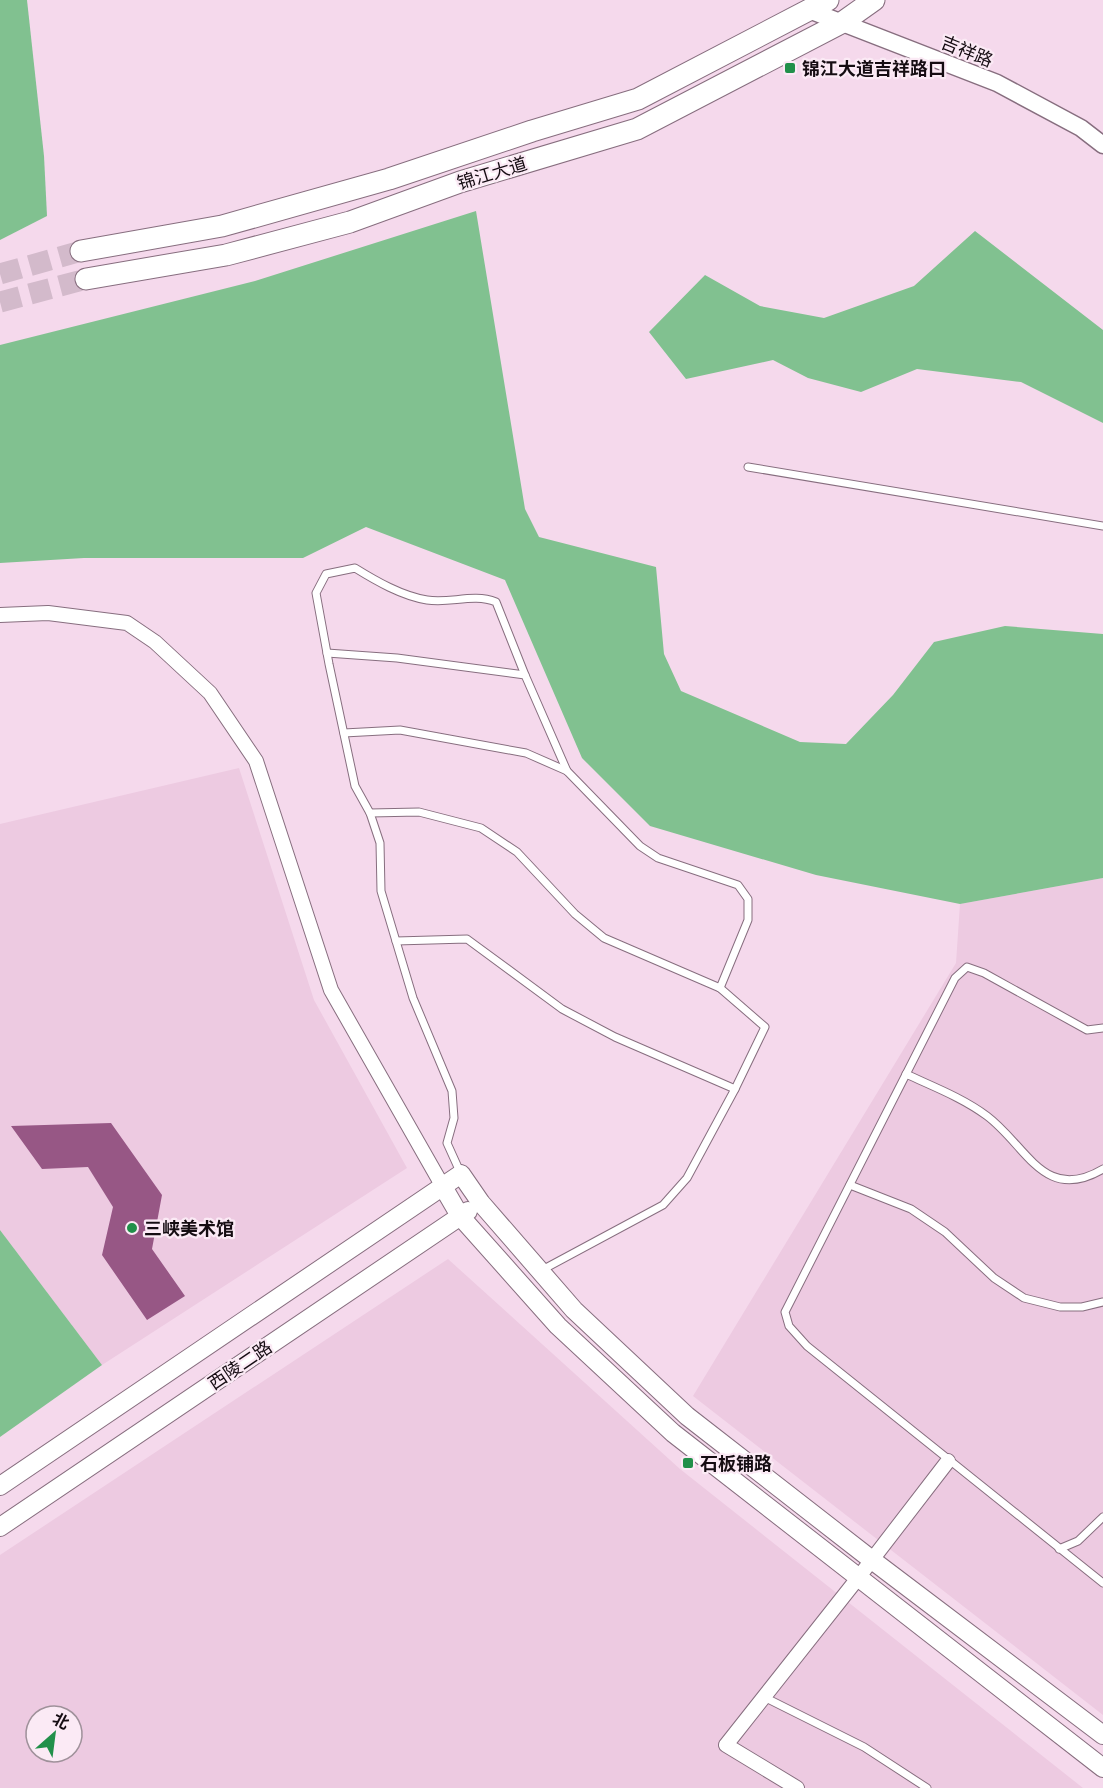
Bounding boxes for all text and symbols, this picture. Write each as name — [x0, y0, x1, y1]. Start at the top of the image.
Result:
street label: 吉祥路 — [938, 31, 996, 71]
place label: 锦江大道吉祥路口 — [802, 58, 946, 79]
marker: 锦江大道吉祥路口 — [783, 61, 797, 75]
street label: 锦江大道 — [455, 152, 529, 194]
place label: 三峡美术馆 — [144, 1218, 234, 1239]
marker: 三峡美术馆 — [125, 1221, 139, 1235]
street label: 西陵二路 — [204, 1336, 276, 1394]
place label: 石板铺路 — [700, 1453, 772, 1474]
marker: 石板铺路 — [681, 1456, 695, 1470]
north arrow — [24, 1704, 84, 1764]
text: 北 — [49, 1709, 72, 1733]

